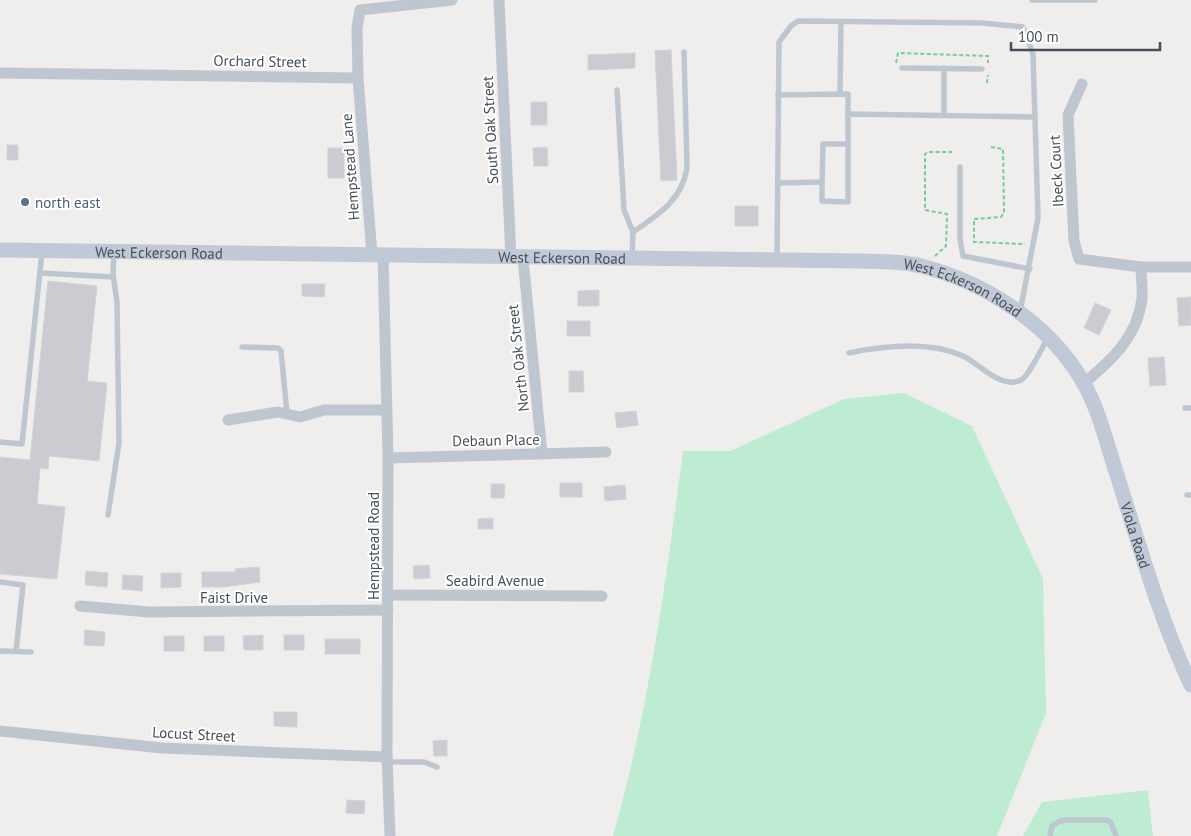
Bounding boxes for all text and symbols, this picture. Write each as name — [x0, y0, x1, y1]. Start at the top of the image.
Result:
scale bar — [1011, 20, 1160, 52]
text: 100 m — [1018, 27, 1059, 46]
street label: Orchard Street — [213, 51, 307, 71]
street label: South Oak Street — [478, 76, 502, 184]
street label: Hempstead Lane — [337, 113, 363, 221]
street label: Ibeck Court — [1045, 134, 1067, 208]
place label: north east — [35, 193, 101, 212]
marker: north east — [19, 196, 31, 208]
street label: West Eckerson Road — [95, 242, 223, 262]
street label: West Eckerson Road — [498, 247, 626, 267]
street label: West Eckerson Road — [903, 253, 1026, 321]
street label: North Oak Street — [503, 303, 533, 413]
street label: Debaun Place — [452, 430, 540, 450]
street label: Hempstead Road — [364, 492, 383, 600]
street label: Viola Road — [1116, 499, 1155, 571]
street label: Seabird Avenue — [446, 571, 544, 590]
street label: Faist Drive — [200, 588, 268, 607]
street label: Locust Street — [152, 722, 236, 746]

